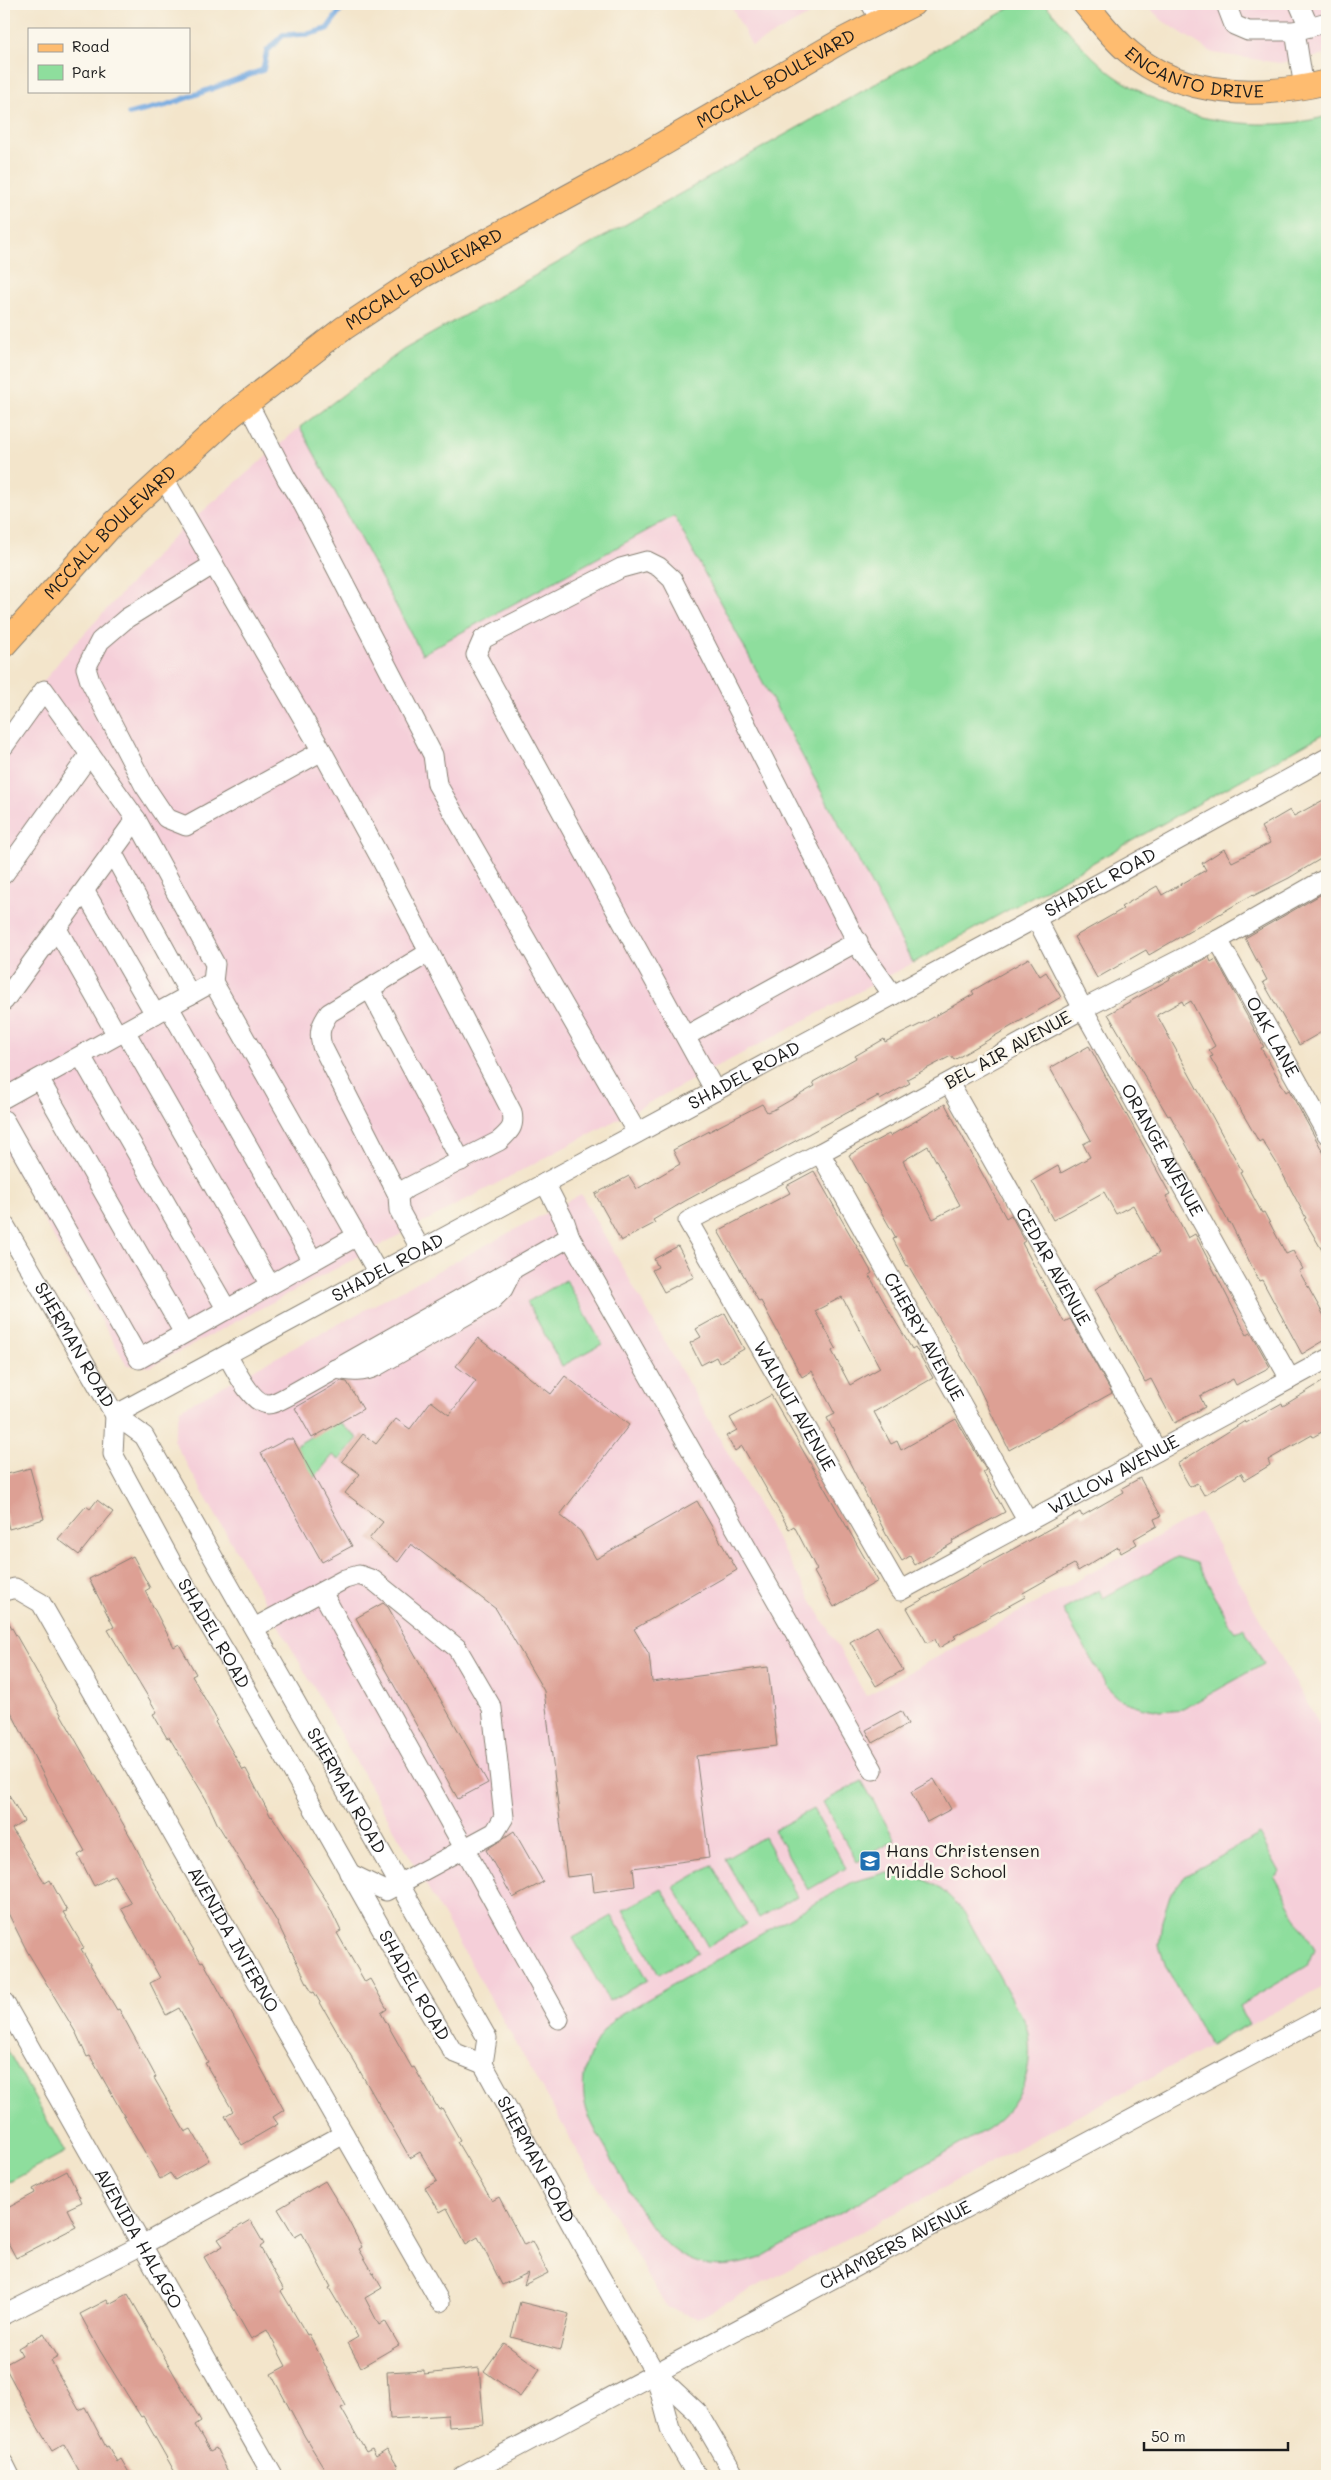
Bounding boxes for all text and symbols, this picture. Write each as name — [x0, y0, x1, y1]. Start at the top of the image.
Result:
street label: MCCALL BOULEVARD — [692, 23, 859, 133]
legend — [28, 28, 190, 92]
text: Road — [72, 36, 109, 56]
street label: ENCANTO DRIVE — [1120, 41, 1264, 103]
text: Park — [72, 62, 106, 82]
street label: MCCALL BOULEVARD — [340, 222, 506, 335]
street label: MCCALL BOULEVARD — [38, 459, 181, 604]
street label: SHADEL ROAD — [1040, 841, 1160, 922]
street label: OAK LANE — [1241, 992, 1306, 1081]
street label: BEL AIR AVENUE — [940, 1004, 1075, 1094]
street label: SHADEL ROAD — [683, 1035, 804, 1115]
street label: ORANGE AVENUE — [1116, 1079, 1209, 1220]
street label: CEDAR AVENUE — [1011, 1203, 1097, 1330]
street label: SHADEL ROAD — [327, 1227, 448, 1307]
street label: CHERRY AVENUE — [879, 1268, 970, 1405]
street label: SHERMAN ROAD — [29, 1277, 121, 1412]
street label: WALNUT AVENUE — [748, 1337, 842, 1475]
street label: WILLOW AVENUE — [1043, 1429, 1183, 1519]
street label: SHADEL ROAD — [173, 1574, 256, 1692]
street label: SHERMAN ROAD — [302, 1723, 392, 1858]
place label: Hans Christensen Middle School — [886, 1838, 1040, 1883]
school or university icon: Hans Christensen Middle School — [858, 1849, 882, 1873]
street label: AVENIDA INTERNO — [183, 1862, 285, 2016]
street label: SHADEL ROAD — [374, 1925, 457, 2045]
street label: SHERMAN ROAD — [492, 2091, 581, 2227]
street label: AVENIDA HALAGO — [90, 2163, 189, 2313]
street label: CHAMBERS AVENUE — [815, 2194, 975, 2295]
scale bar — [1144, 2420, 1287, 2452]
text: 50 m — [1151, 2426, 1186, 2446]

